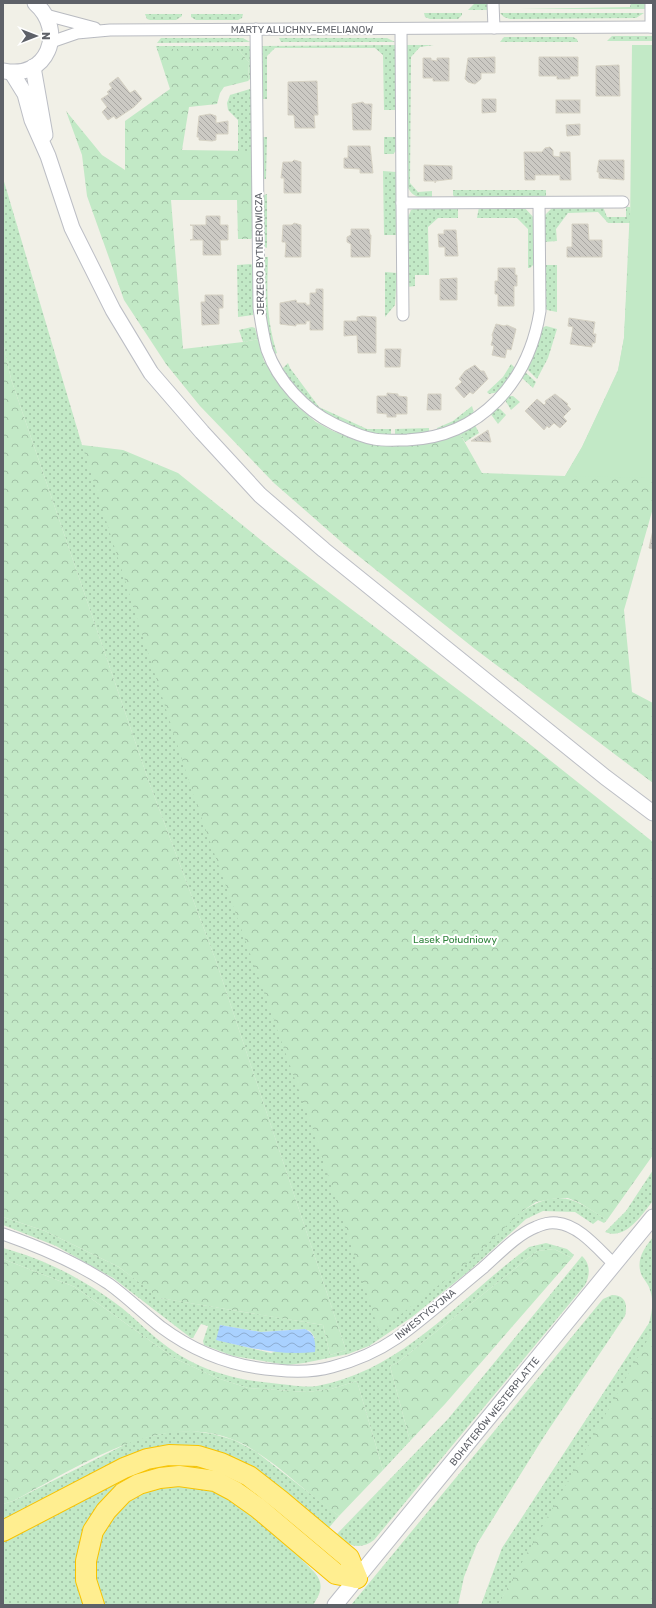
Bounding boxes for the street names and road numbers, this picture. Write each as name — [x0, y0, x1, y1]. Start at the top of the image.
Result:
street label: MARTY ALUCHNY-EMELIANOW — [231, 24, 373, 36]
street label: JERZEGO BYTNEROWICZA — [253, 193, 267, 315]
street label: INWESTYCYJNA — [393, 1286, 459, 1343]
street label: BOHATERÓW WESTERPLATTE — [447, 1355, 542, 1468]

